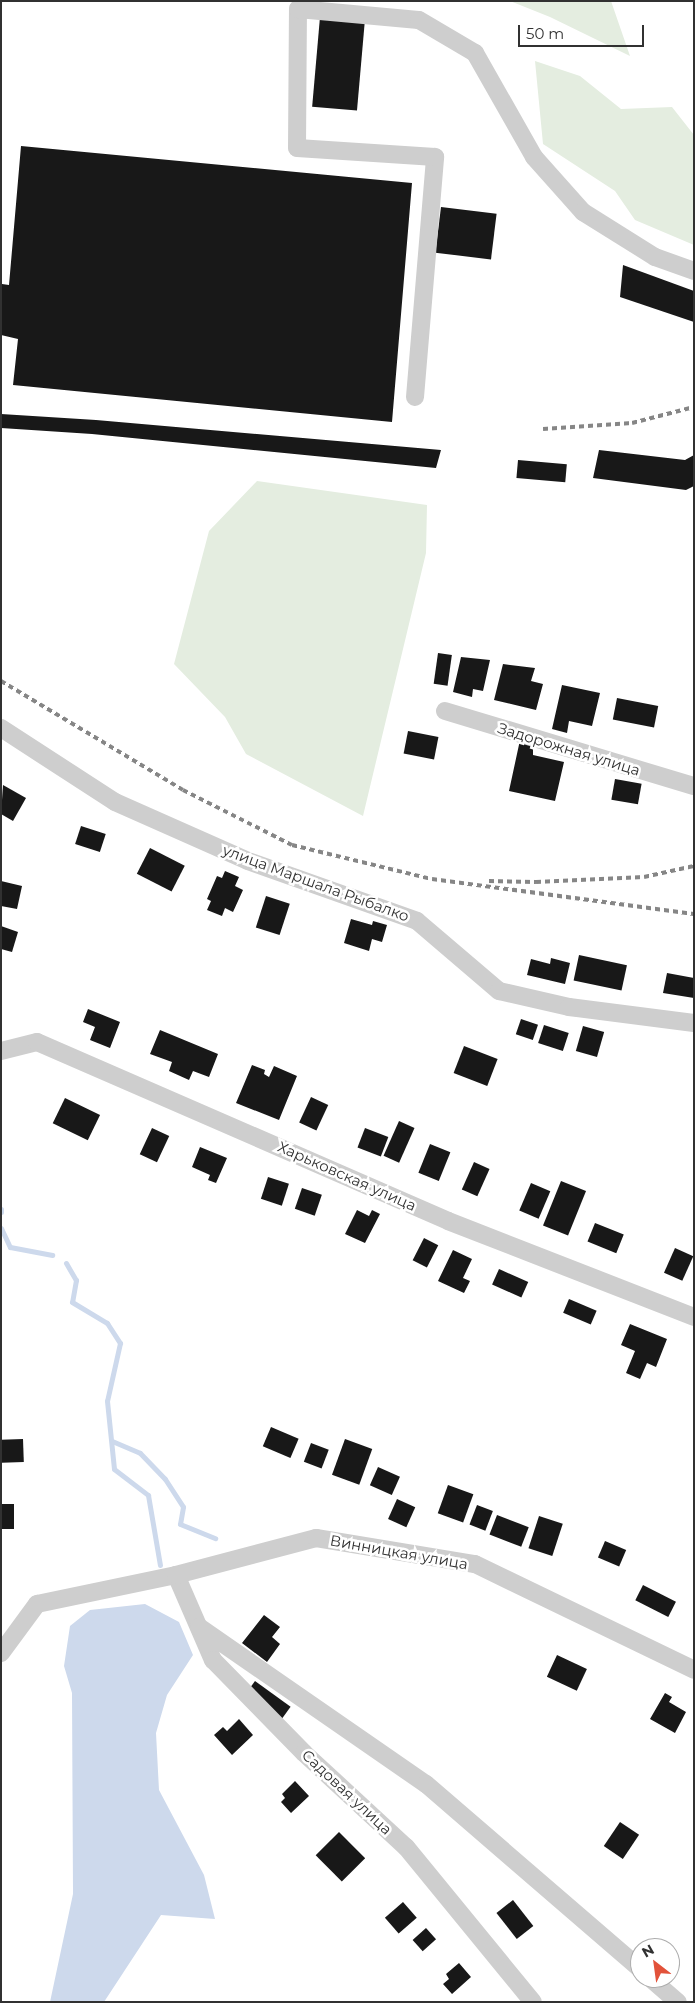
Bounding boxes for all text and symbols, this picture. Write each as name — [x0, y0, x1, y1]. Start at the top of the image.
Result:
scale bar — [520, 15, 646, 47]
text: 50 m — [526, 24, 564, 43]
street label: Задорожная улица — [496, 719, 642, 779]
street label: улица Маршала Рыбалко — [220, 841, 412, 925]
street label: Харьковская улица — [275, 1137, 419, 1215]
street label: Винницкая улица — [329, 1531, 469, 1573]
street label: Садовая улица — [298, 1746, 396, 1838]
north arrow — [630, 1938, 680, 1988]
text: N — [639, 1940, 657, 1961]

